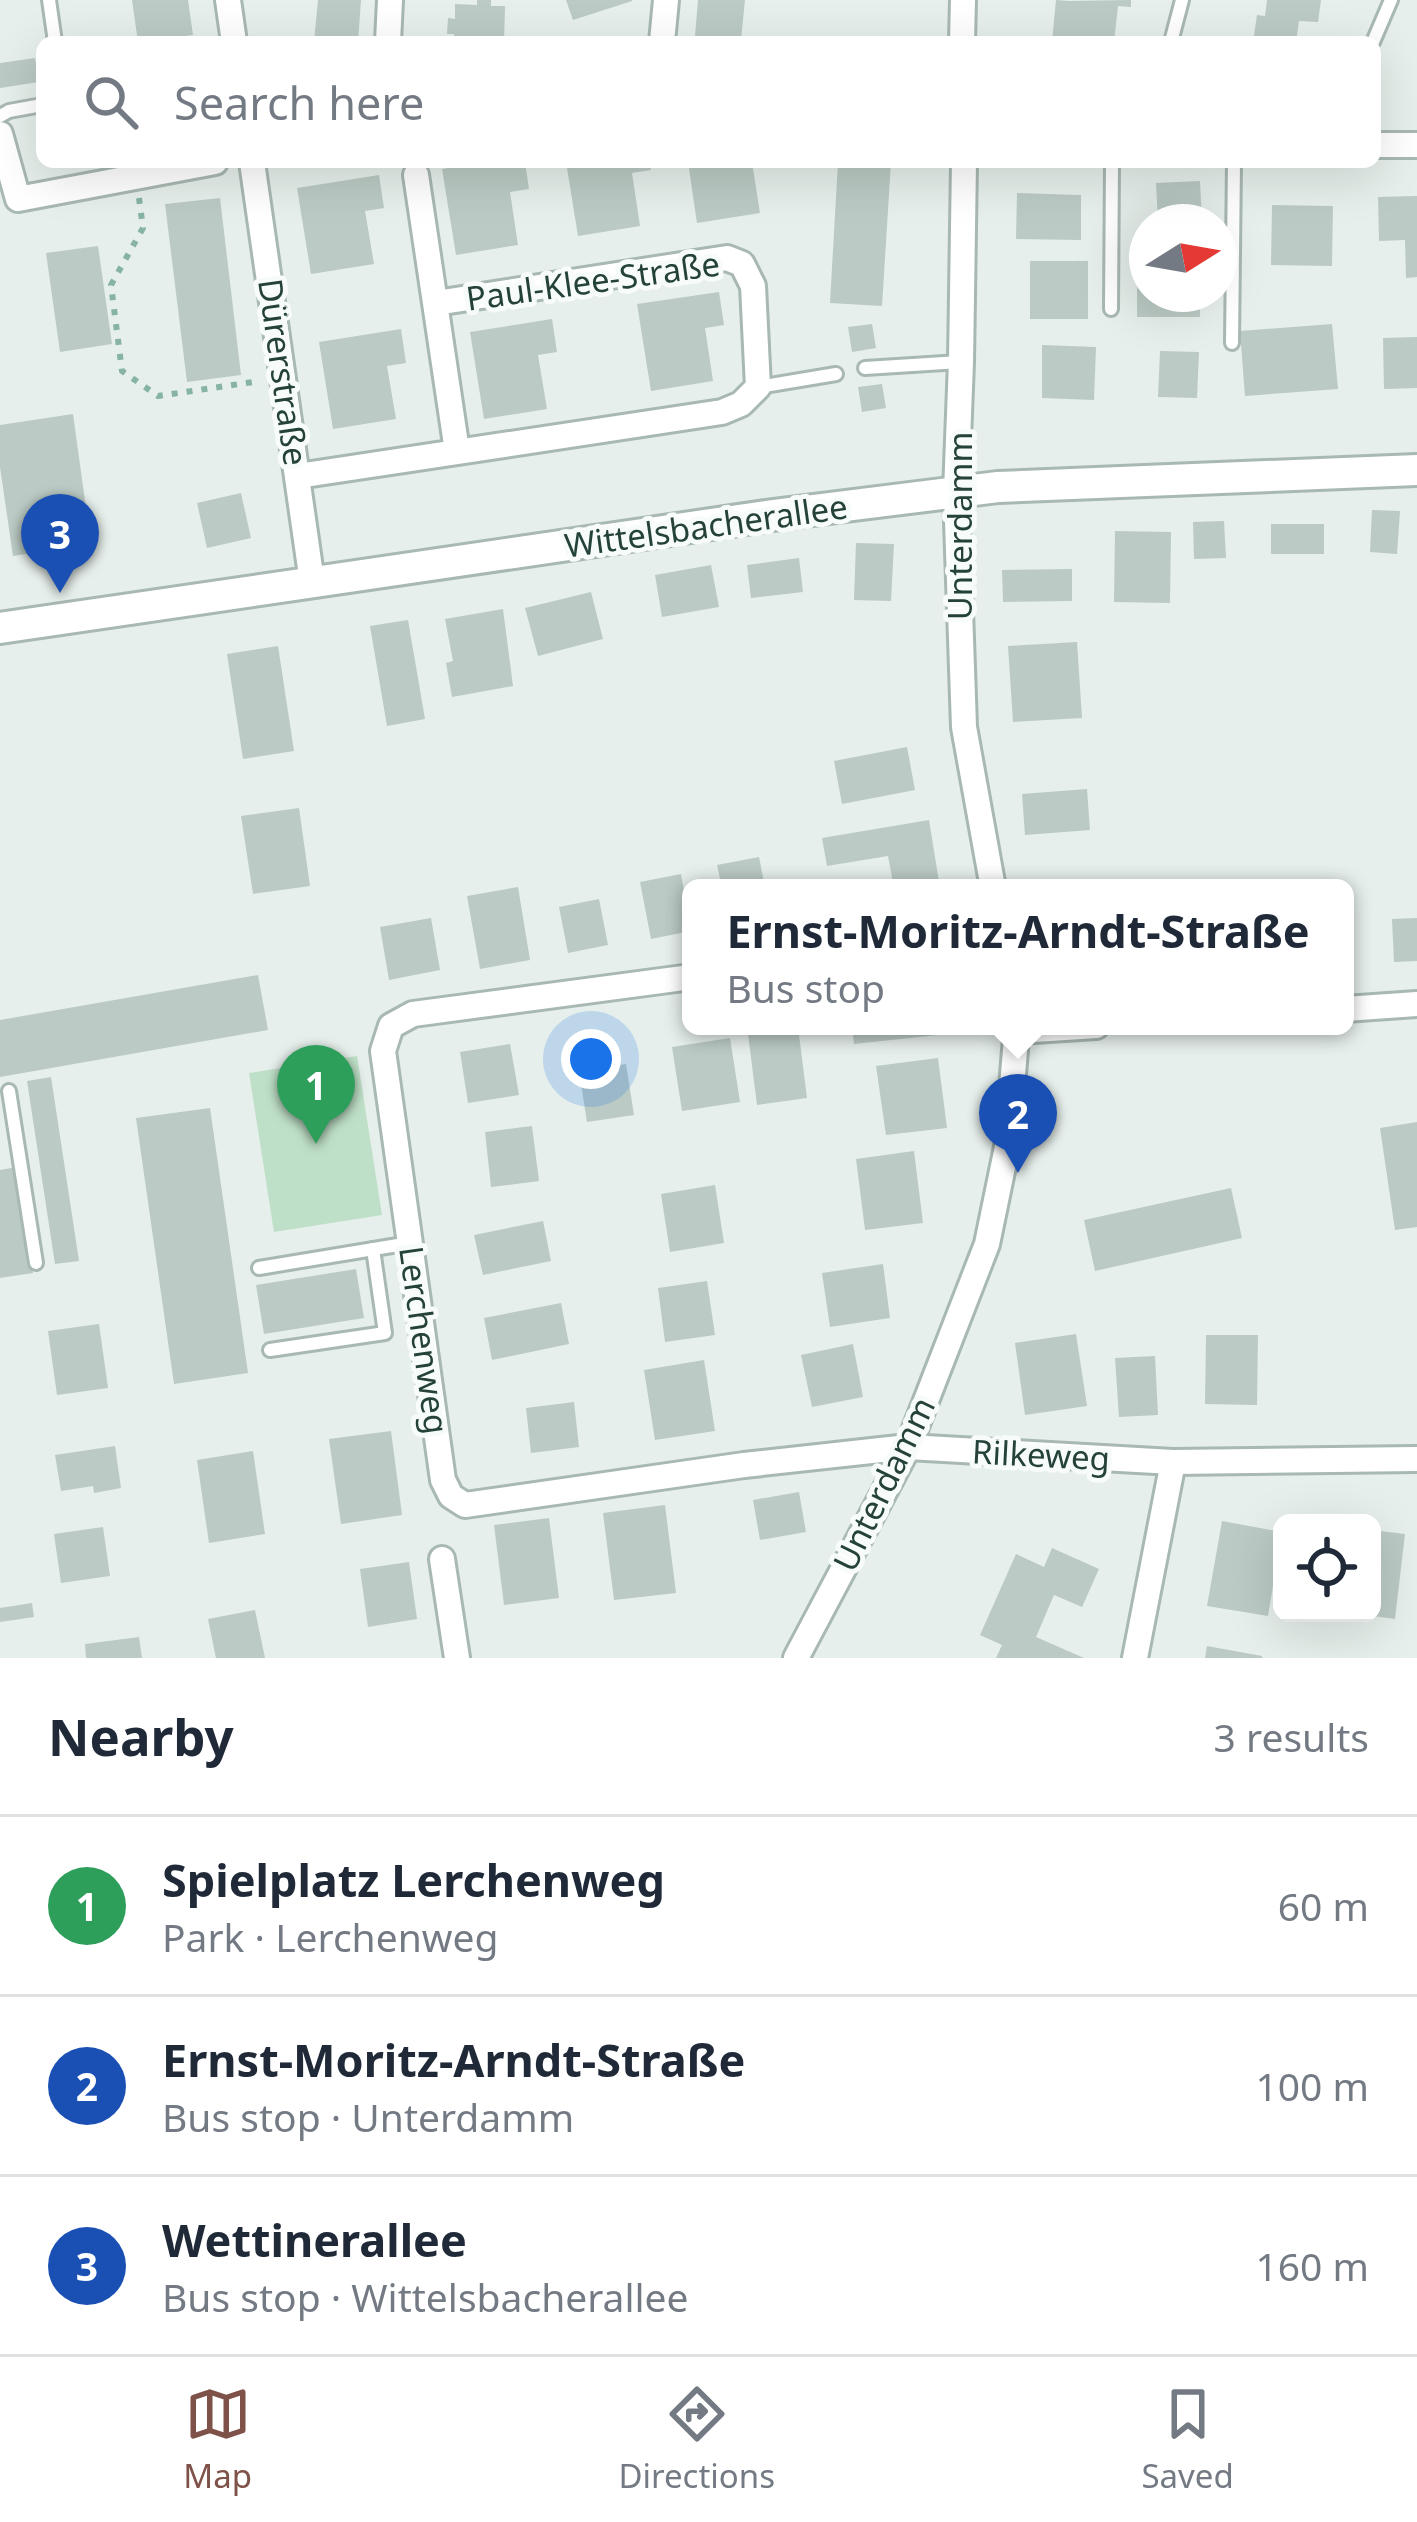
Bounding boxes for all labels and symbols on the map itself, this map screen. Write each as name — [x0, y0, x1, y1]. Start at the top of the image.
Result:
north arrow — [1129, 204, 1237, 312]
street label: Paul-Klee-Straße — [463, 240, 723, 321]
street label: Dürerstraße — [248, 276, 319, 468]
street label: Unterdamm — [937, 432, 982, 620]
street label: Wittelsbacherallee — [562, 483, 850, 568]
pin: 3 — [21, 494, 99, 593]
your location — [561, 1029, 621, 1089]
pin: 1 — [277, 1045, 355, 1144]
pin: 2 — [979, 1074, 1057, 1173]
street label: Lerchenweg — [389, 1243, 460, 1437]
street label: Unterdamm — [822, 1389, 945, 1578]
street label: Rilkeweg — [971, 1428, 1111, 1481]

